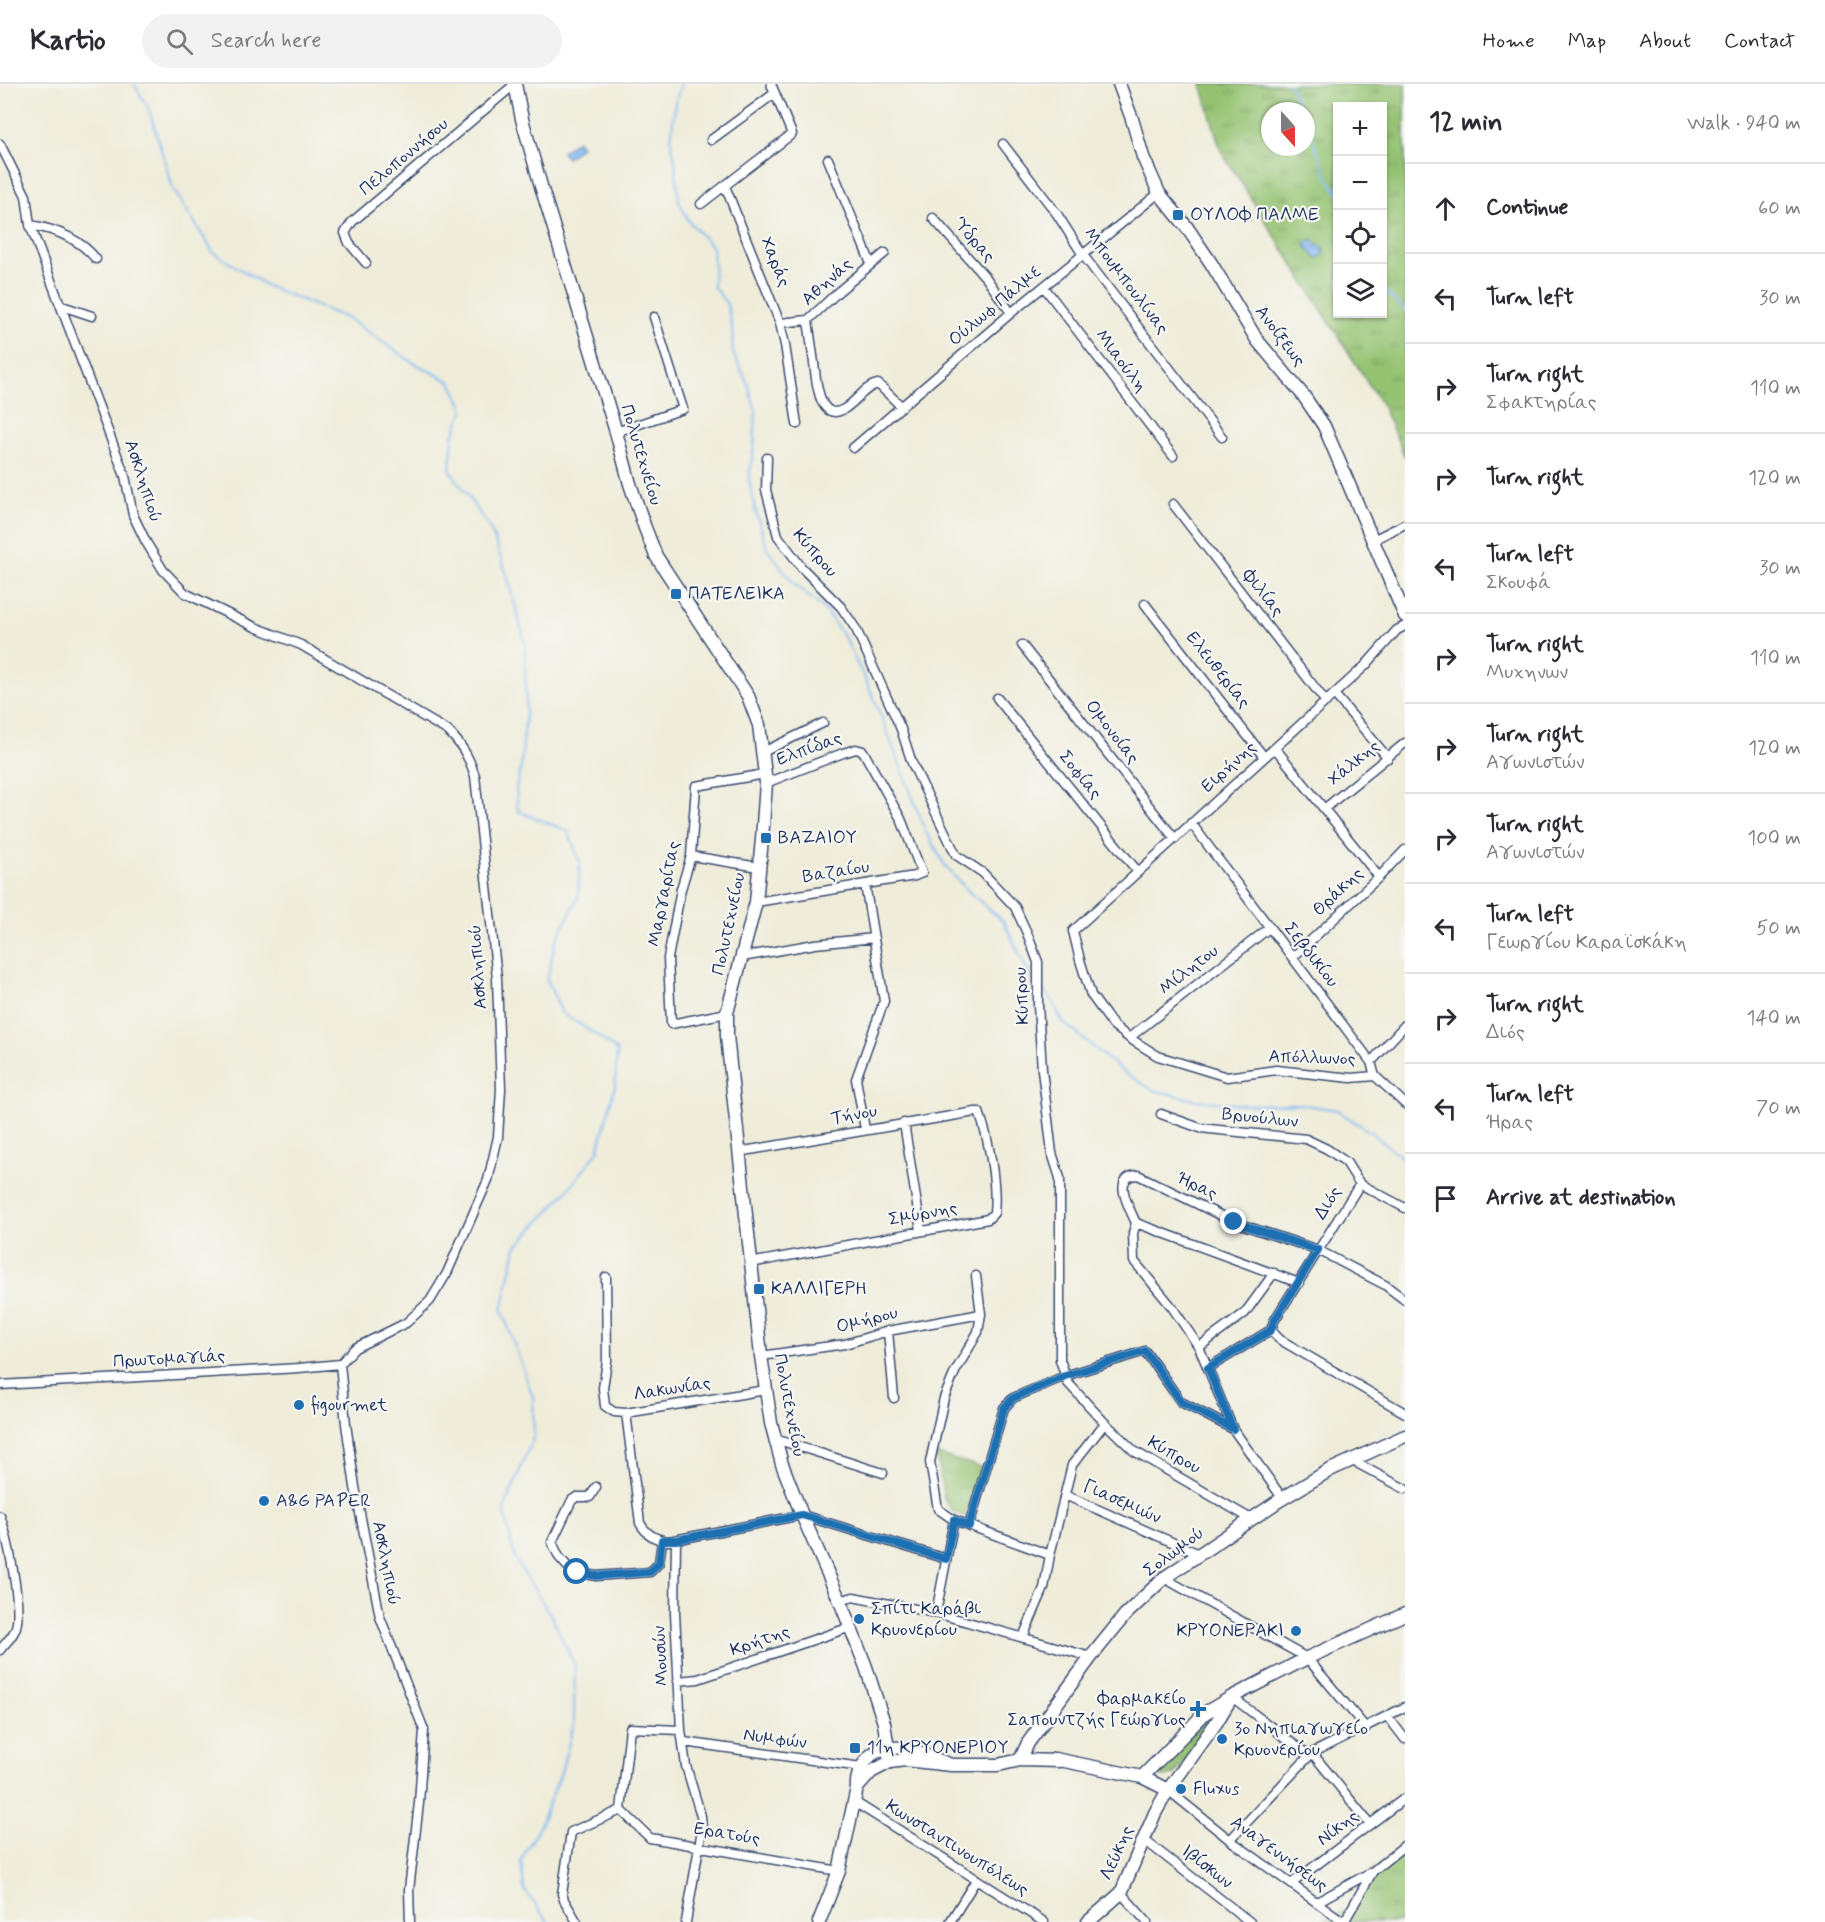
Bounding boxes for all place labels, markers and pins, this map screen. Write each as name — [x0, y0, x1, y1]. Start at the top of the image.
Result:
place label: ΟΥΛΟΦ ΠΑΛΜΕ — [1190, 203, 1319, 227]
marker: ΟΥΛΟΦ ΠΑΛΜΕ — [1171, 208, 1185, 222]
place label: ΠΑΤΕΛΕΙΚΑ — [688, 582, 785, 606]
marker: ΠΑΤΕΛΕΙΚΑ — [669, 587, 683, 601]
place label: ΒΑΖΑΙΟΥ — [778, 826, 857, 850]
marker: ΒΑΖΑΙΟΥ — [759, 831, 773, 845]
place label: ΚΑΛΛΙΓΕΡΗ — [771, 1277, 867, 1301]
marker: ΚΑΛΛΙΓΕΡΗ — [752, 1282, 766, 1296]
place label: figourmet — [311, 1393, 388, 1417]
marker: figourmet — [292, 1398, 306, 1412]
place label: A&G PAPER — [276, 1489, 371, 1513]
marker: A&G PAPER — [257, 1494, 271, 1508]
place label: Σπίτι Καράβι Κρυονερίου — [871, 1597, 981, 1642]
marker: Σπίτι Καράβι Κρυονερίου — [852, 1612, 866, 1626]
place label: ΚΡΥΟΝΕΡΑΚΙ — [1176, 1619, 1284, 1643]
marker: ΚΡΥΟΝΕΡΑΚΙ — [1289, 1624, 1303, 1638]
place label: Φαρμακείο Σαπουντζής Γεώργιος — [1007, 1687, 1186, 1732]
marker: Φαρμακείο Σαπουντζής Γεώργιος — [1191, 1702, 1205, 1716]
place label: 3ο Νηπιαγωγείο Κρυονερίου — [1234, 1717, 1368, 1762]
marker: 3ο Νηπιαγωγείο Κρυονερίου — [1215, 1732, 1229, 1746]
place label: 11η ΚΡΥΟΝΕΡΙΟΥ — [867, 1736, 1009, 1760]
marker: 11η ΚΡΥΟΝΕΡΙΟΥ — [848, 1741, 862, 1755]
place label: Fluxus — [1193, 1777, 1240, 1801]
marker: Fluxus — [1174, 1782, 1188, 1796]

